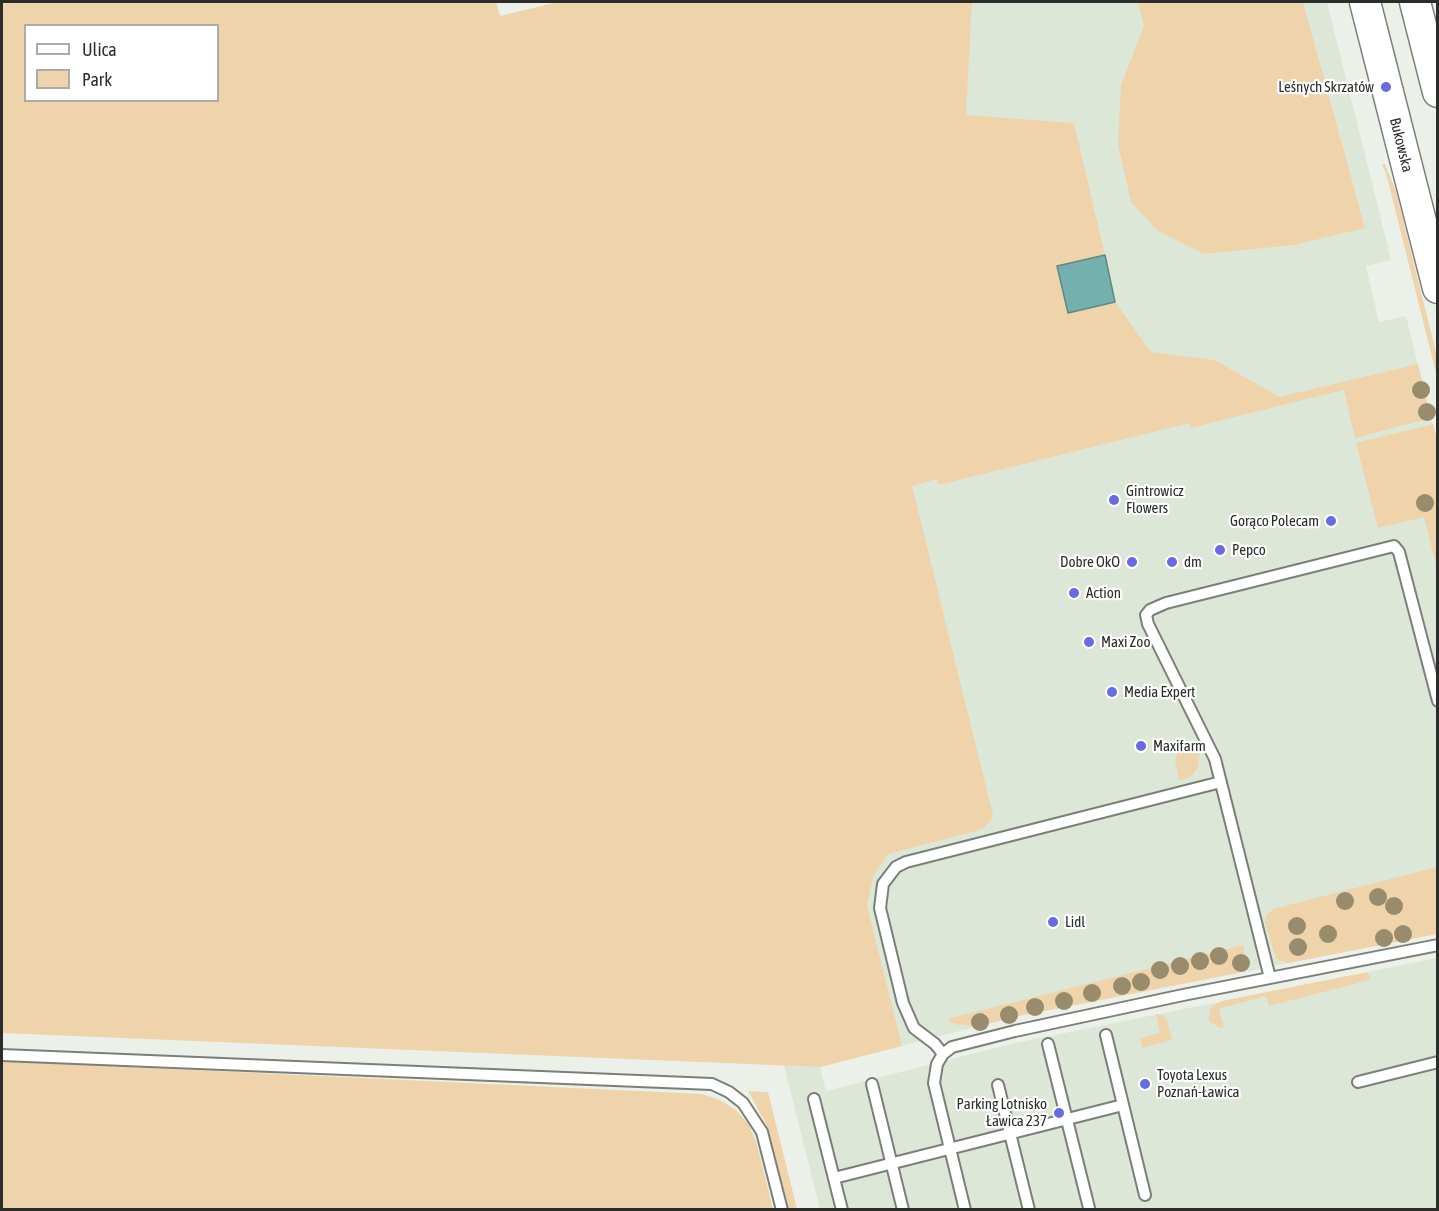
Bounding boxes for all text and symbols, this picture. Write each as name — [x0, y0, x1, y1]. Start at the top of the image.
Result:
legend — [24, 24, 219, 102]
text: Ulica — [82, 39, 117, 60]
text: Park — [82, 69, 112, 90]
place label: Leśnych Skrzatów — [1278, 78, 1374, 96]
marker: Leśnych Skrzatów — [1379, 80, 1393, 94]
street label: Bukowska — [1386, 116, 1416, 174]
place label: Gintrowicz Flowers — [1126, 482, 1184, 517]
marker: Gintrowicz Flowers — [1107, 493, 1121, 507]
place label: Gorąco Polecam — [1230, 512, 1319, 530]
marker: Gorąco Polecam — [1324, 514, 1338, 528]
place label: Pepco — [1232, 541, 1266, 559]
marker: Pepco — [1213, 543, 1227, 557]
place label: Dobre OkO — [1060, 553, 1120, 571]
place label: dm — [1184, 553, 1202, 571]
marker: Dobre OkO — [1125, 555, 1139, 569]
marker: dm — [1165, 555, 1179, 569]
place label: Action — [1086, 584, 1121, 602]
marker: Action — [1067, 586, 1081, 600]
place label: Maxi Zoo — [1101, 633, 1150, 651]
marker: Maxi Zoo — [1082, 635, 1096, 649]
place label: Media Expert — [1124, 683, 1195, 701]
marker: Media Expert — [1105, 685, 1119, 699]
place label: Maxifarm — [1153, 737, 1206, 755]
marker: Maxifarm — [1134, 739, 1148, 753]
place label: Lidl — [1065, 913, 1085, 931]
marker: Lidl — [1046, 915, 1060, 929]
place label: Toyota Lexus Poznań-Ławica — [1157, 1066, 1239, 1101]
marker: Toyota Lexus Poznań-Ławica — [1138, 1077, 1152, 1091]
place label: Parking Lotnisko Ławica 237 — [957, 1095, 1047, 1130]
marker: Parking Lotnisko Ławica 237 — [1052, 1106, 1066, 1120]

